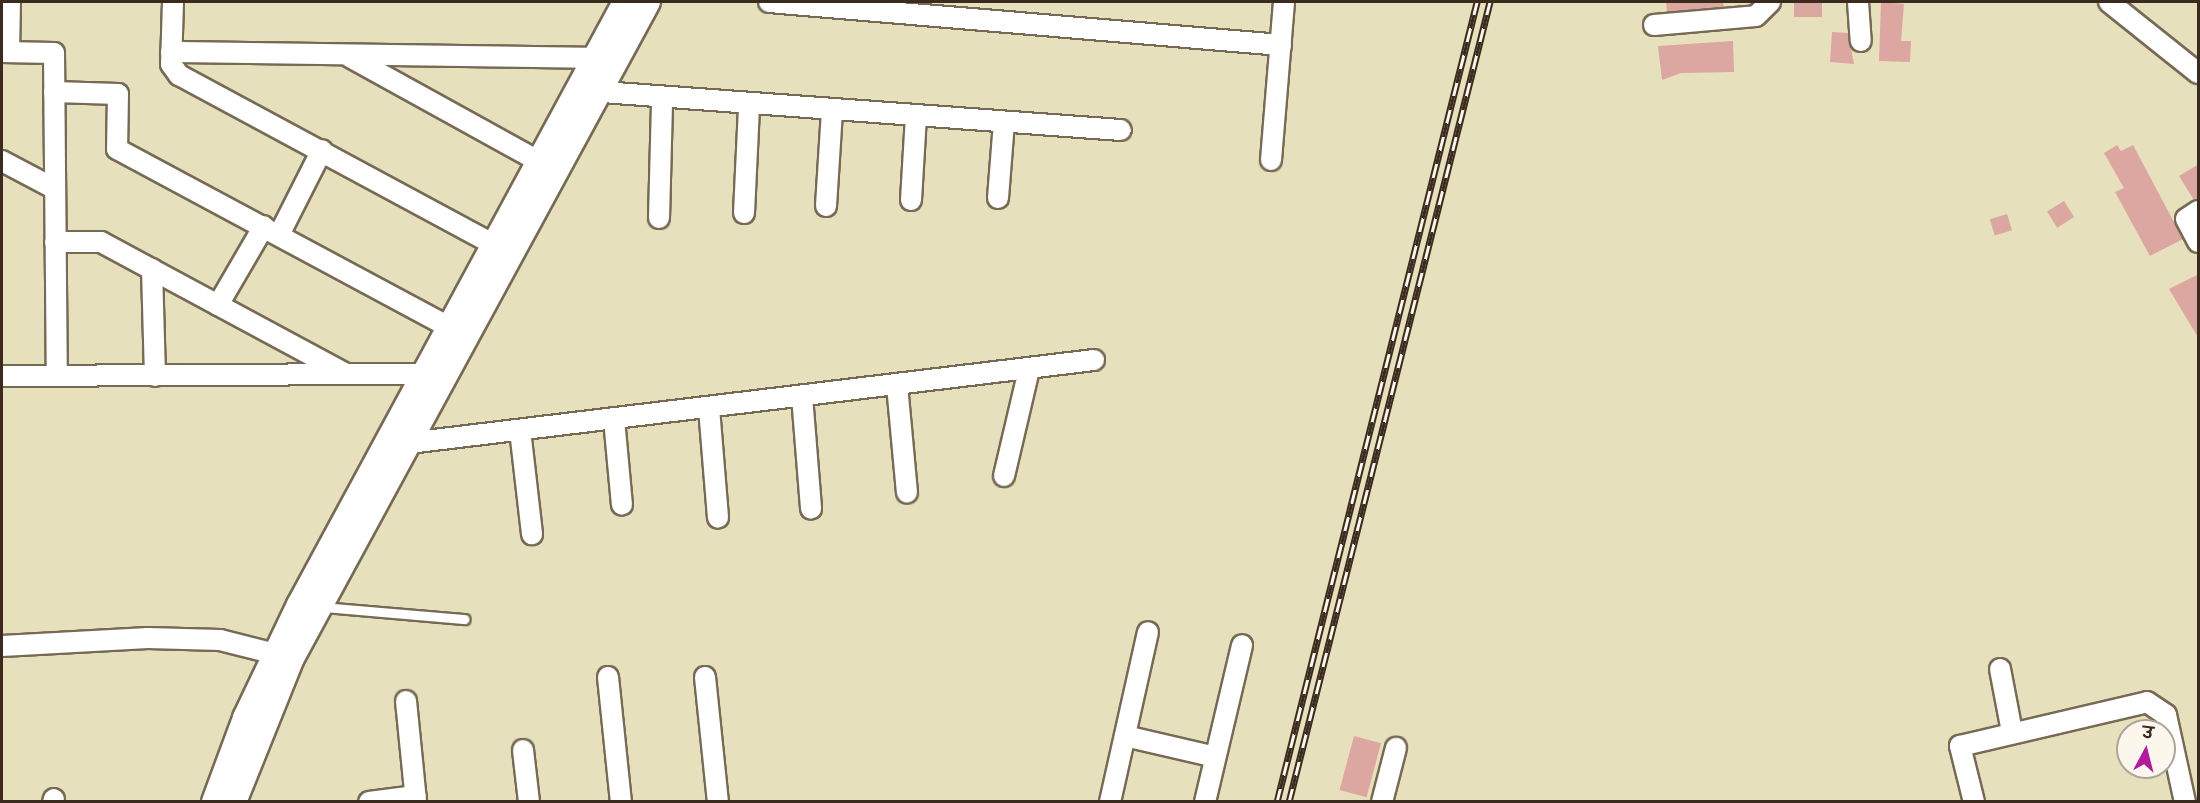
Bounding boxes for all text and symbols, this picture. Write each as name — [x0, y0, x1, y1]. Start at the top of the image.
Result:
north arrow — [2116, 719, 2176, 779]
text: उ — [2142, 724, 2154, 743]

